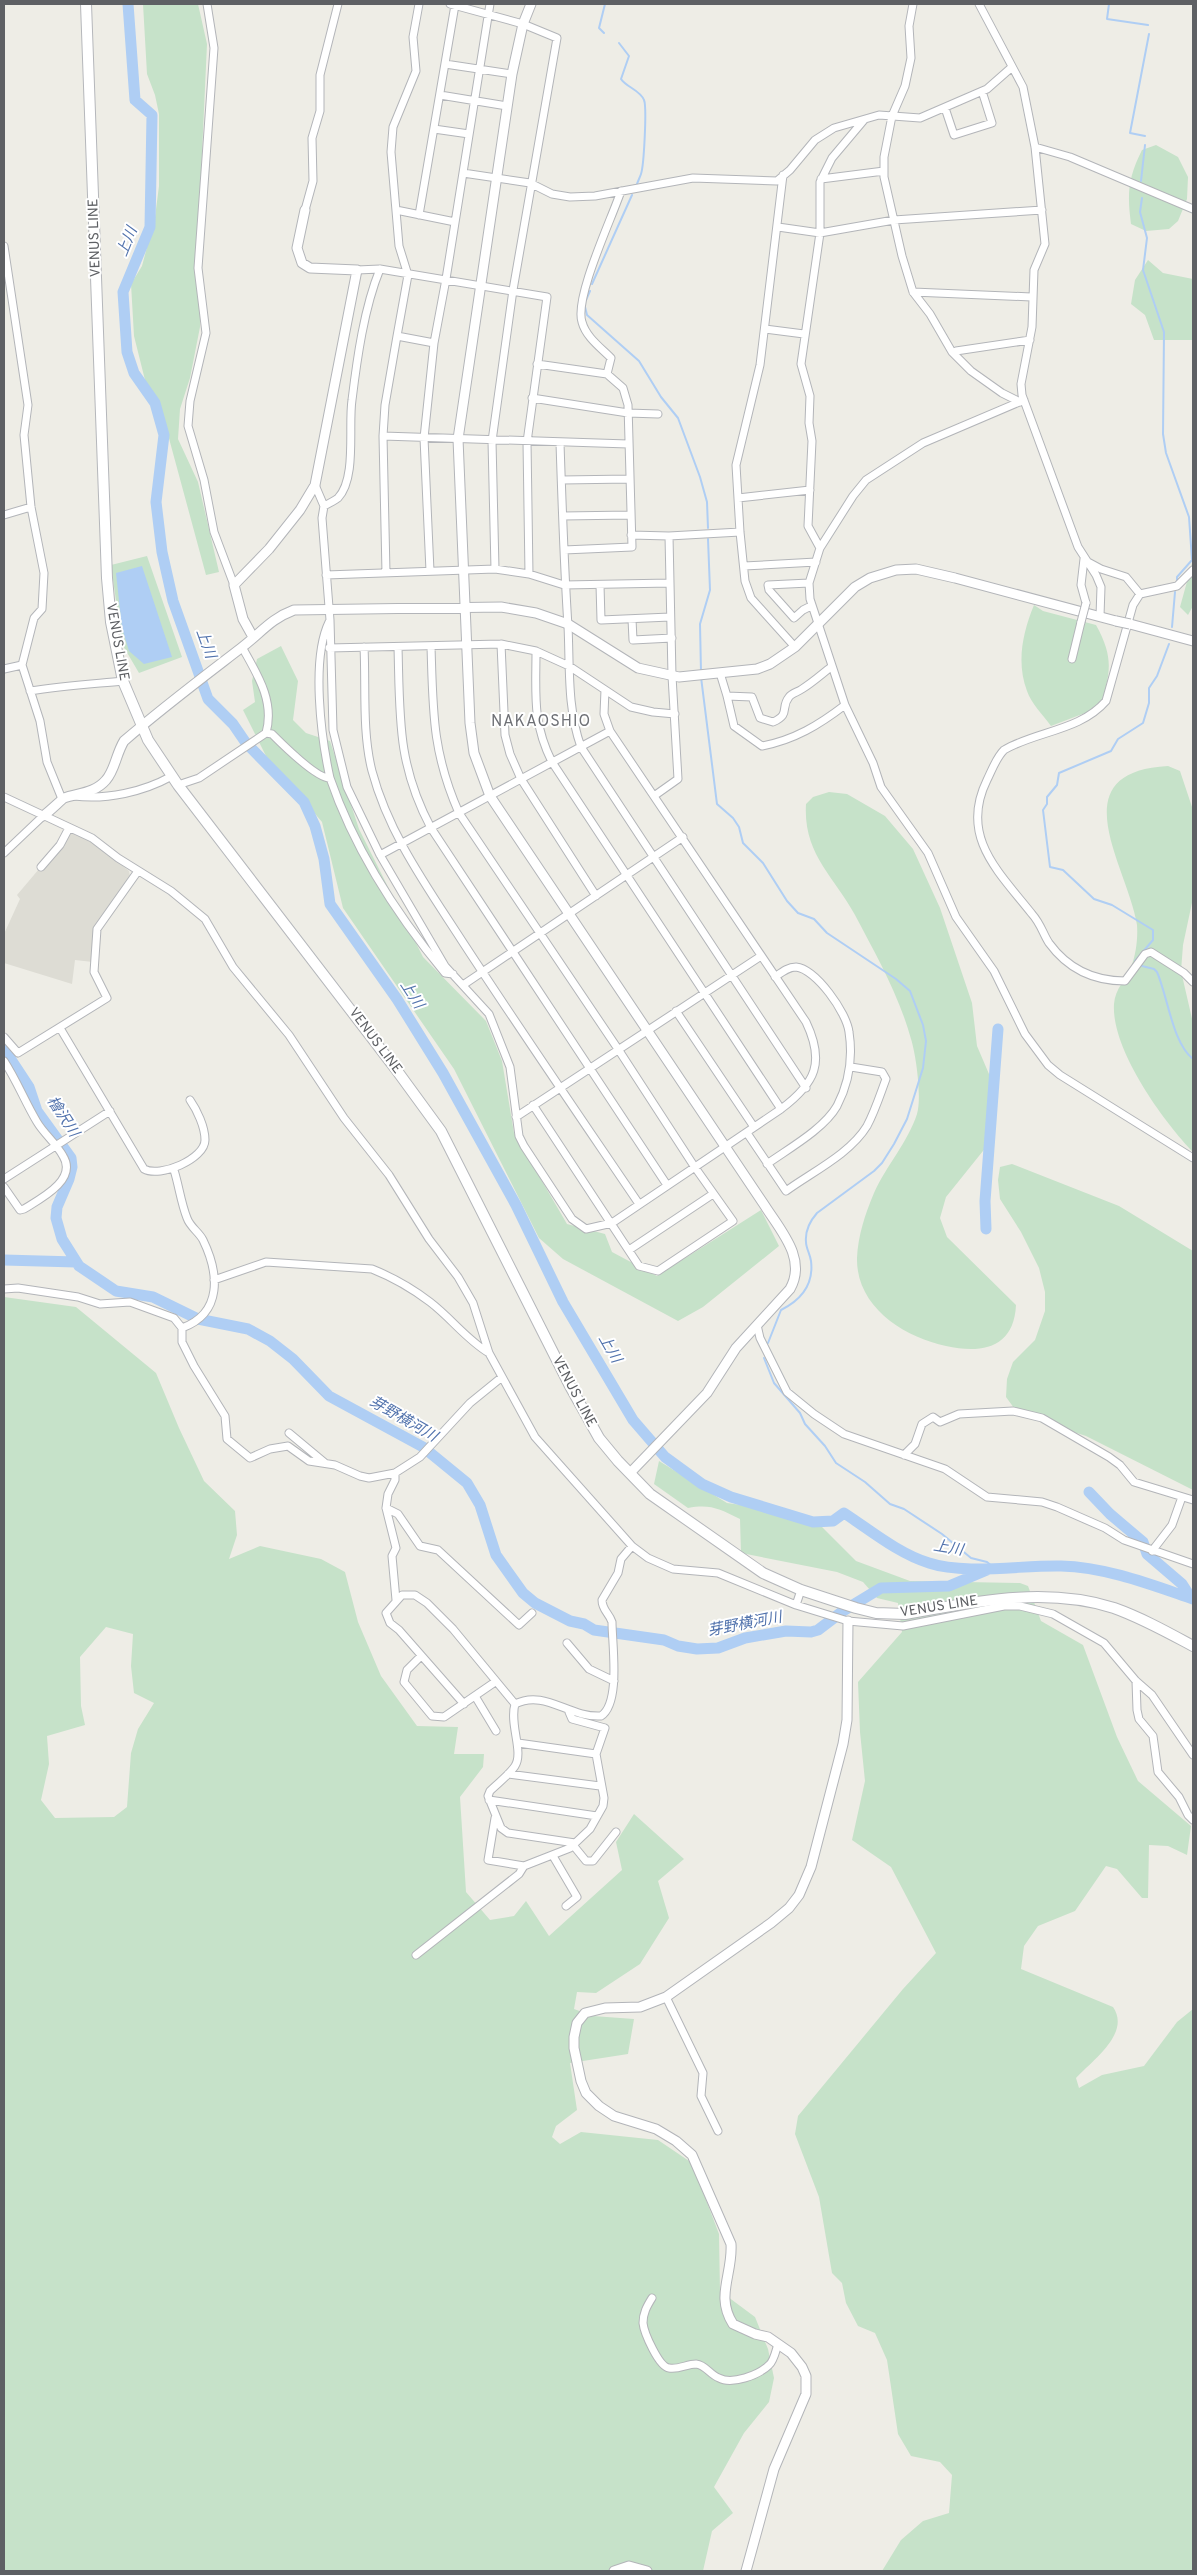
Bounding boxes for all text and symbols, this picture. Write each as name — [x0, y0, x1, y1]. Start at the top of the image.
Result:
street label: VENUS LINE — [85, 199, 105, 277]
water label: 上川 — [114, 223, 143, 259]
street label: VENUS LINE — [102, 602, 132, 682]
water label: 上川 — [191, 627, 220, 663]
district label: NAKAOSHIO — [491, 712, 591, 732]
water label: 上川 — [395, 977, 428, 1014]
street label: VENUS LINE — [345, 1005, 405, 1077]
water label: 檜沢川 — [42, 1093, 83, 1143]
water label: 上川 — [593, 1331, 626, 1368]
street label: VENUS LINE — [548, 1353, 600, 1431]
water label: 芽野横河川 — [366, 1393, 442, 1448]
water label: 上川 — [932, 1537, 966, 1561]
street label: VENUS LINE — [899, 1592, 979, 1622]
water label: 芽野横河川 — [706, 1608, 786, 1641]

